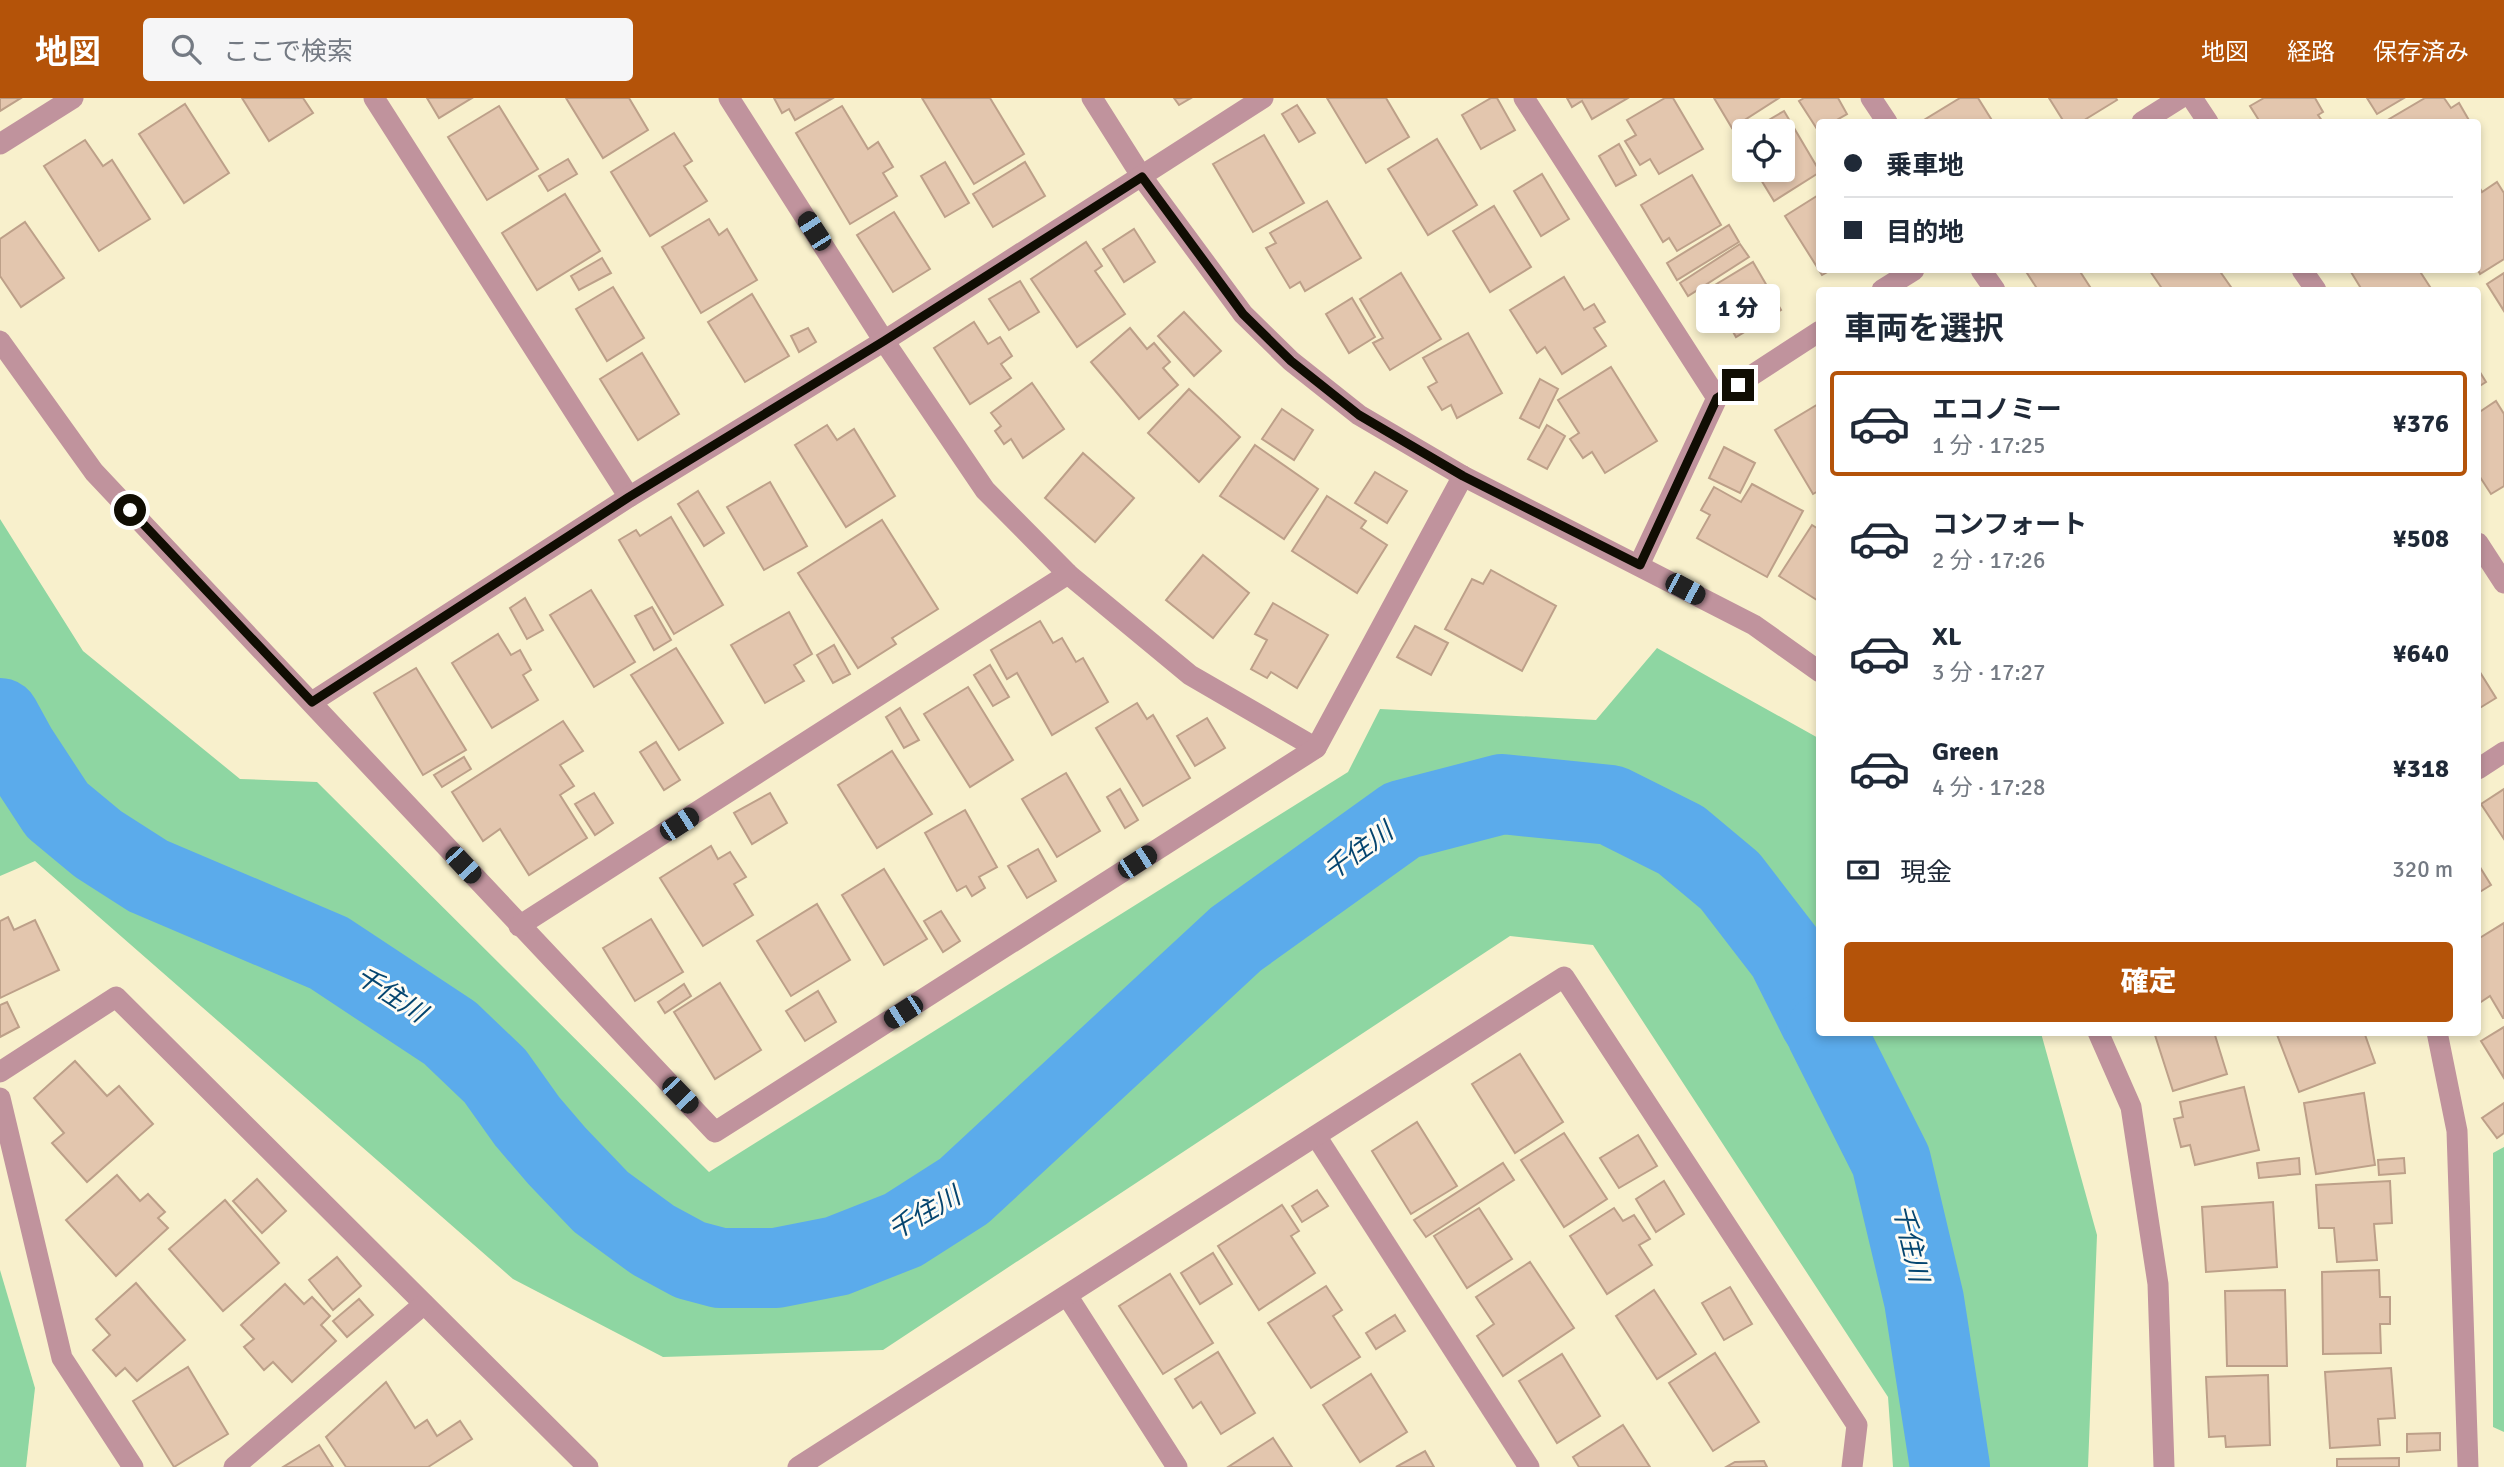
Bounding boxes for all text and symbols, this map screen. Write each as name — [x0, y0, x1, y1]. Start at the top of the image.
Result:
search box — [143, 18, 633, 81]
icon: search — [167, 30, 205, 68]
text: 地図 — [35, 32, 101, 73]
text: ここで検索 — [223, 36, 353, 68]
text: 地図 — [2201, 37, 2249, 67]
text: 経路 — [2287, 37, 2335, 67]
text: 保存済み — [2373, 37, 2469, 67]
map controls — [1732, 119, 1795, 182]
button: locate — [1732, 119, 1795, 182]
text: 乗車地 — [1886, 150, 1964, 182]
car — [794, 208, 835, 254]
text: 目的地 — [1886, 217, 1964, 249]
callout: 1 分 — [1696, 284, 1780, 332]
text: 1 分 — [1718, 294, 1758, 323]
text: 車両を選択 — [1844, 309, 2004, 348]
route end — [1722, 369, 1754, 401]
icon: car — [1848, 392, 1911, 455]
text: エコノミー — [1932, 394, 2062, 426]
text: ¥376 — [2393, 408, 2449, 440]
text: 1 分 · 17:25 — [1932, 431, 2045, 460]
route start — [114, 494, 146, 526]
icon: car — [1848, 507, 1911, 570]
text: コンフォート — [1932, 509, 2087, 541]
text: ¥508 — [2393, 523, 2449, 555]
text: 2 分 · 17:26 — [1932, 546, 2045, 575]
car — [1662, 570, 1709, 608]
text: XL — [1932, 621, 1962, 653]
icon: car — [1848, 622, 1911, 685]
text: ¥640 — [2393, 638, 2449, 670]
text: 3 分 · 17:27 — [1932, 658, 2045, 687]
text: Green — [1932, 736, 1999, 768]
icon: car — [1848, 737, 1911, 800]
text: ¥318 — [2393, 753, 2449, 785]
text: 4 分 · 17:28 — [1932, 773, 2045, 802]
car — [656, 804, 703, 844]
water label: 千住川 — [1318, 814, 1402, 888]
car — [441, 842, 486, 888]
car — [1114, 842, 1161, 882]
icon: cash — [1844, 851, 1882, 889]
text: 320 m — [2392, 855, 2453, 884]
text: 現金 — [1900, 857, 1952, 889]
button: 確定 — [1844, 942, 2453, 1022]
water label: 千住川 — [349, 960, 434, 1031]
car — [880, 992, 927, 1032]
car — [658, 1073, 703, 1117]
water label: 千住川 — [883, 1179, 969, 1247]
water label: 千住川 — [1886, 1202, 1935, 1288]

